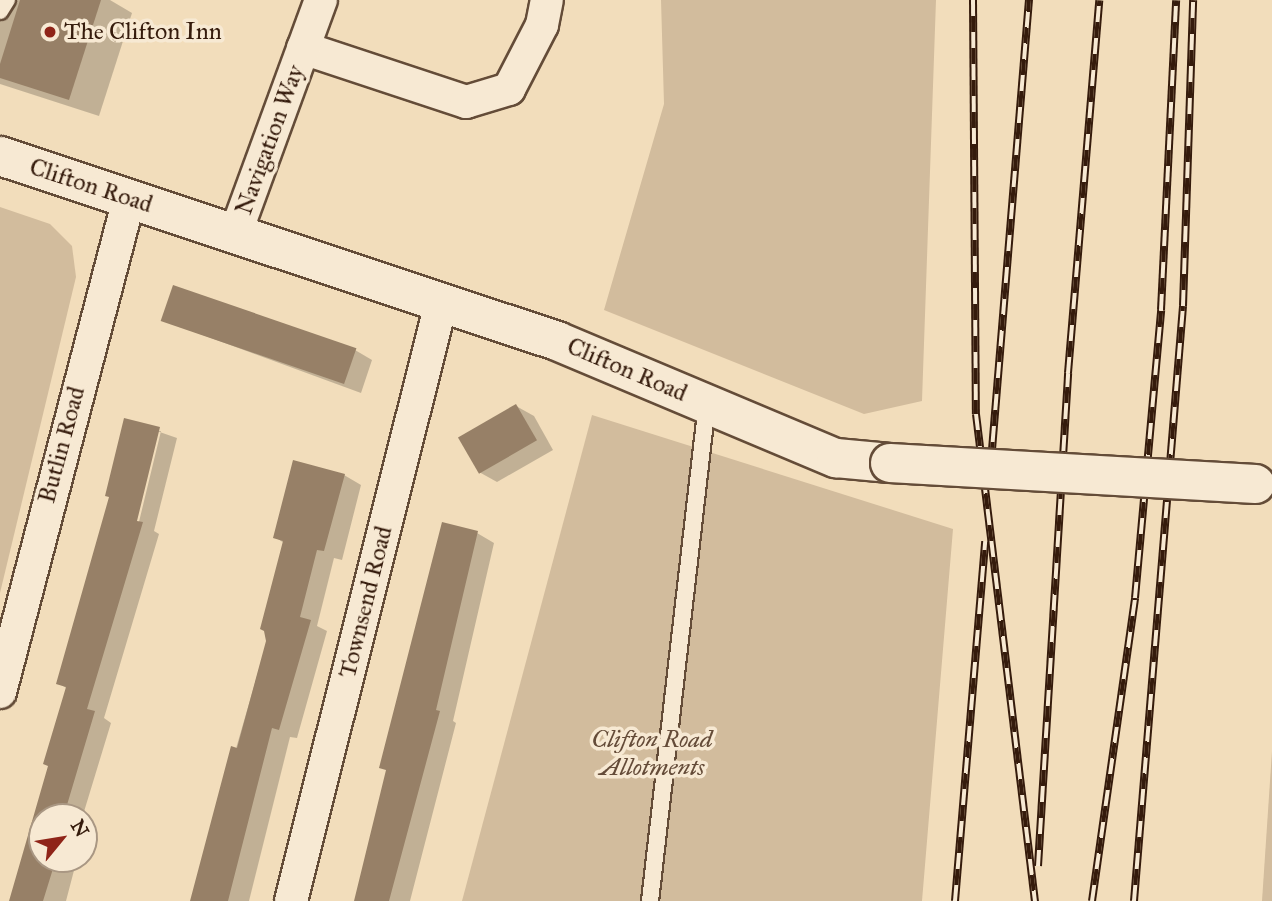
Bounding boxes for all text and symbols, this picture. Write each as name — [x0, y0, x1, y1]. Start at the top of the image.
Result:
place label: The Clifton Inn — [64, 18, 222, 46]
marker: The Clifton Inn — [42, 24, 58, 40]
street label: Navigation Way — [230, 61, 310, 219]
street label: Clifton Road — [26, 153, 156, 219]
street label: Clifton Road — [563, 332, 691, 408]
street label: Butlin Road — [33, 384, 91, 506]
street label: Townsend Road — [333, 523, 399, 681]
park label: Clifton Road Allotments — [592, 726, 712, 782]
north arrow — [28, 803, 98, 873]
text: N — [66, 816, 94, 841]

